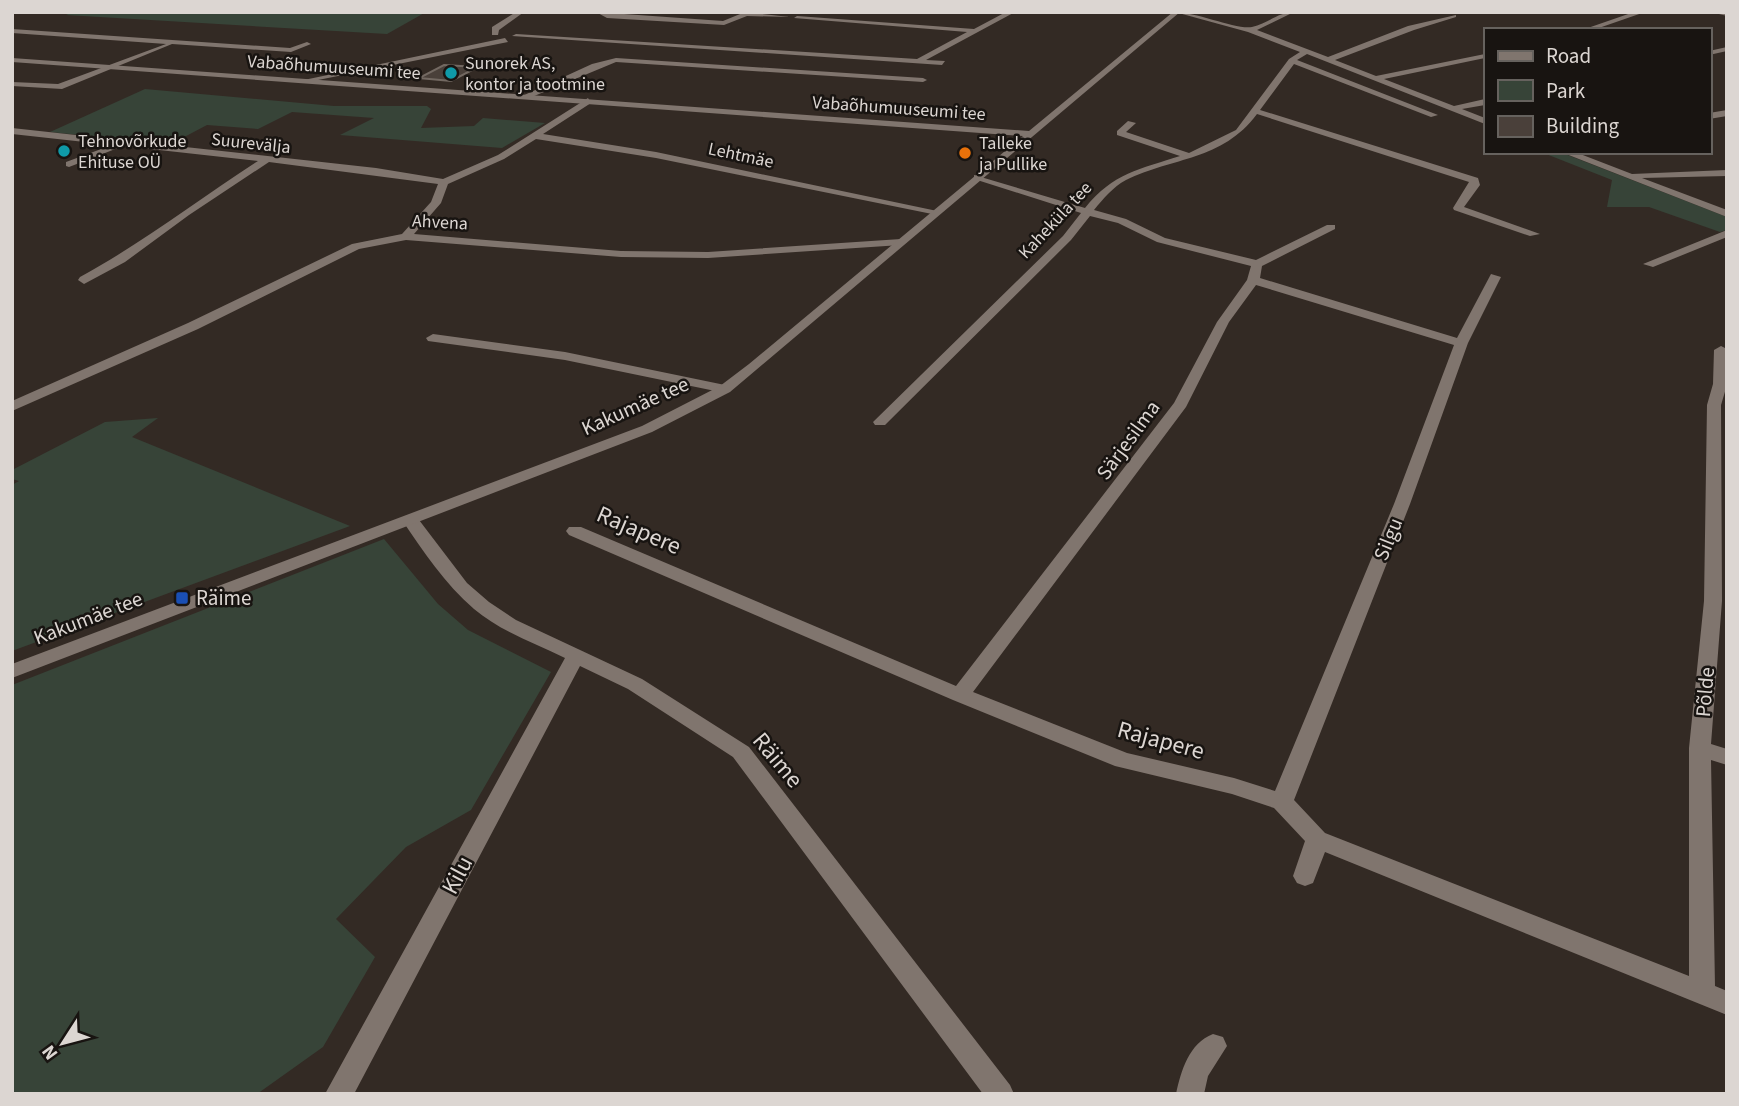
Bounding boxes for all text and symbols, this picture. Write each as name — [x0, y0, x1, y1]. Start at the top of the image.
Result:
legend — [1484, 28, 1711, 154]
text: Road — [1546, 41, 1591, 71]
street label: Vabaõhumuuseumi tee — [247, 49, 421, 86]
place label: Sunorek AS, kontor ja tootmine — [465, 51, 605, 97]
marker: Sunorek AS, kontor ja tootmine — [443, 65, 459, 81]
text: Park — [1546, 76, 1586, 106]
street label: Vabaõhumuuseumi tee — [812, 90, 986, 127]
text: Building — [1546, 111, 1620, 141]
street label: Suurevälja — [210, 127, 292, 160]
place label: Tehnovõrkude Ehituse OÜ — [78, 129, 187, 175]
place label: Talleke ja Pullike — [978, 131, 1047, 177]
street label: Lehtmäe — [706, 136, 776, 175]
marker: Tehnovõrkude Ehituse OÜ — [56, 143, 72, 159]
marker: Talleke ja Pullike — [957, 145, 973, 161]
street label: Kaheküla tee — [1013, 176, 1098, 265]
street label: Ahvena — [411, 209, 468, 236]
street label: Kakumäe tee — [577, 369, 693, 443]
street label: Särjesilma — [1089, 394, 1167, 486]
street label: Rajapere — [591, 497, 687, 564]
street label: Silgu — [1366, 513, 1410, 565]
street label: Kakumäe tee — [29, 583, 147, 653]
place label: Räime — [196, 583, 251, 613]
marker: Räime — [174, 590, 190, 606]
street label: Põlde — [1688, 666, 1722, 718]
street label: Rajapere — [1113, 712, 1208, 769]
street label: Räime — [744, 725, 811, 796]
street label: Kilu — [433, 850, 482, 901]
north arrow — [28, 1008, 98, 1078]
text: N — [36, 1039, 65, 1065]

